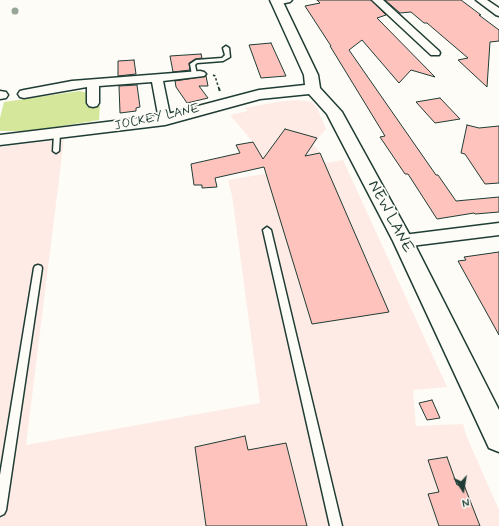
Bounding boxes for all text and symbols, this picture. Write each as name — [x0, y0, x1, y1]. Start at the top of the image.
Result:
street label: JOCKEY LANE — [113, 101, 201, 135]
street label: NEW LANE — [363, 177, 417, 257]
north arrow — [443, 470, 483, 510]
text: N — [460, 494, 471, 509]

